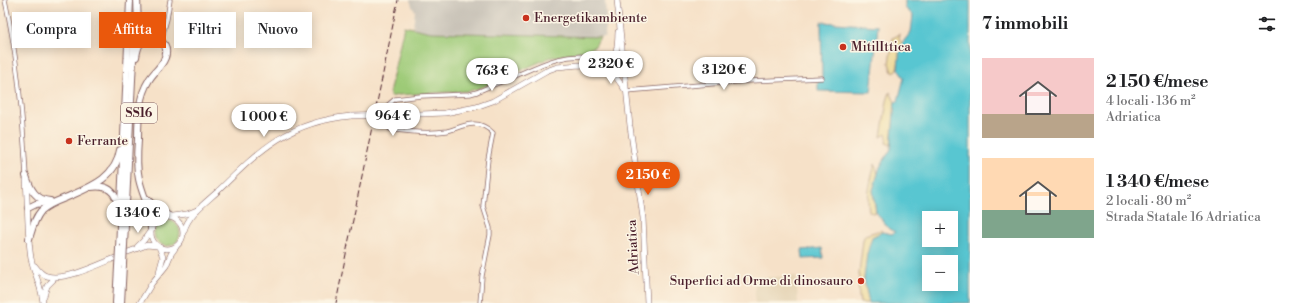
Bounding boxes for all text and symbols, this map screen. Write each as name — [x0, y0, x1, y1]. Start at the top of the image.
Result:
place label: Energetikambiente — [534, 10, 648, 26]
chip: Compra — [12, 12, 91, 48]
chip: Affitta — [99, 12, 166, 48]
chip: Filtri — [174, 12, 236, 48]
chip: Nuovo — [244, 12, 312, 48]
marker: Energetikambiente — [521, 13, 531, 23]
text: 7 immobili — [982, 13, 1068, 35]
icon: filters — [1256, 13, 1278, 35]
place label: MitilIttica — [851, 39, 911, 55]
marker: MitilIttica — [838, 42, 848, 52]
pin: 2 320 € — [574, 51, 648, 85]
text: 2 320 € — [588, 56, 634, 72]
pin: 3 120 € — [687, 57, 761, 91]
pin: 763 € — [464, 58, 520, 92]
text: 3 120 € — [702, 62, 746, 78]
text: 763 € — [475, 63, 509, 79]
text: 2 150 €/mese — [1106, 71, 1208, 93]
icon: home — [1014, 74, 1062, 122]
text: 4 locali · 136 m² — [1106, 93, 1196, 109]
road number: SS16 — [121, 103, 157, 123]
pin: 964 € — [365, 103, 421, 137]
pin: 1 000 € — [227, 104, 301, 138]
text: 964 € — [375, 108, 411, 124]
text: 1 000 € — [240, 109, 288, 125]
text: Adriatica — [1106, 109, 1161, 125]
place label: Ferrante — [77, 133, 128, 149]
marker: Ferrante — [64, 136, 74, 146]
pin: 2 150 € — [611, 162, 685, 196]
text: 2 150 € — [626, 167, 670, 183]
text: 1 340 €/mese — [1106, 171, 1209, 193]
icon: home — [1014, 174, 1062, 222]
text: 2 locali · 80 m² — [1106, 193, 1191, 209]
pin: 1 340 € — [101, 200, 175, 234]
text: 1 340 € — [115, 205, 161, 221]
text: Strada Statale 16 Adriatica — [1106, 209, 1261, 225]
map controls — [922, 211, 958, 291]
button: + — [922, 211, 958, 247]
street label: Adriatica — [624, 219, 642, 276]
button: − — [922, 255, 958, 291]
place label: Superfici ad Orme di dinosauro — [670, 273, 853, 289]
marker: Superfici ad Orme di dinosauro — [856, 276, 866, 286]

